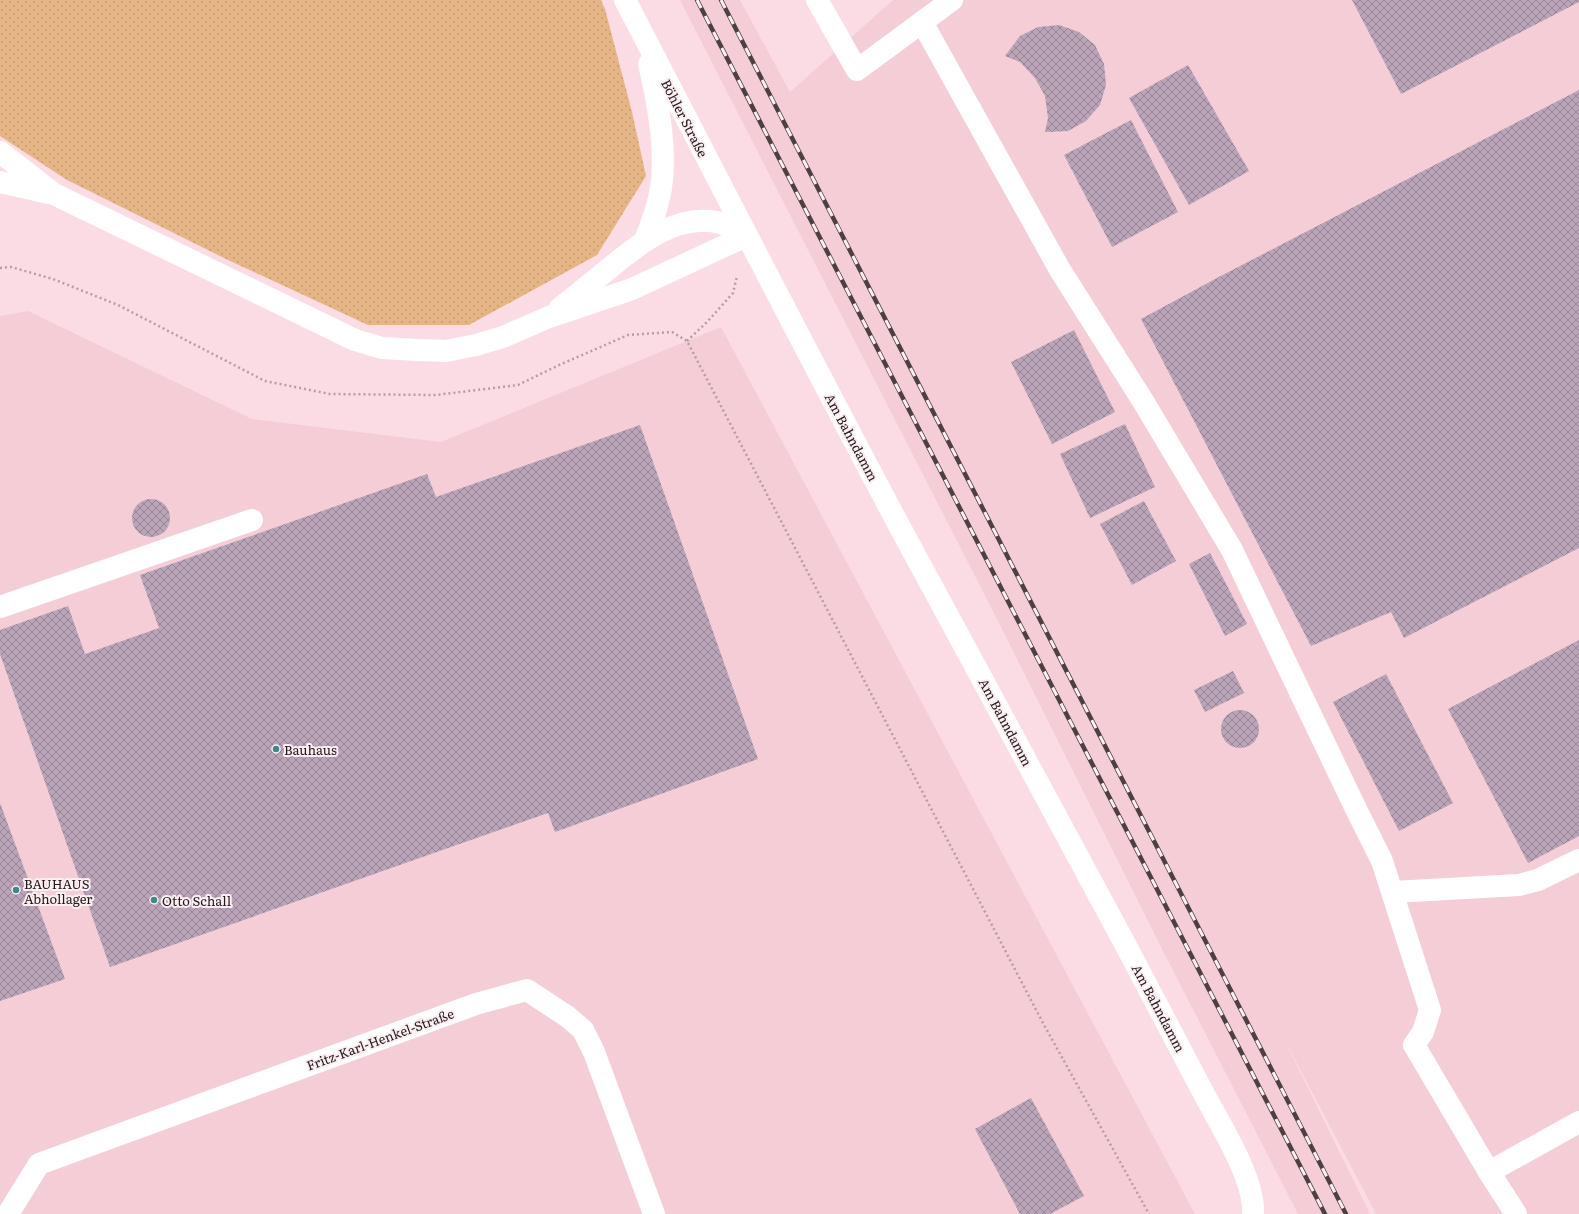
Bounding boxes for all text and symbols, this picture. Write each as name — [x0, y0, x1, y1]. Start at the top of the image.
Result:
street label: Böhler Straße — [657, 76, 713, 161]
street label: Am Bahndamm — [821, 390, 883, 485]
street label: Am Bahndamm — [975, 675, 1037, 770]
place label: Bauhaus — [284, 740, 337, 759]
marker: Bauhaus — [271, 744, 281, 754]
place label: BAUHAUS Abhollager — [24, 874, 93, 908]
marker: BAUHAUS Abhollager — [11, 885, 21, 895]
place label: Otto Schall — [162, 891, 232, 910]
marker: Otto Schall — [149, 895, 159, 905]
street label: Am Bahndamm — [1128, 961, 1190, 1056]
street label: Fritz-Karl-Henkel-Straße — [304, 1003, 457, 1075]

